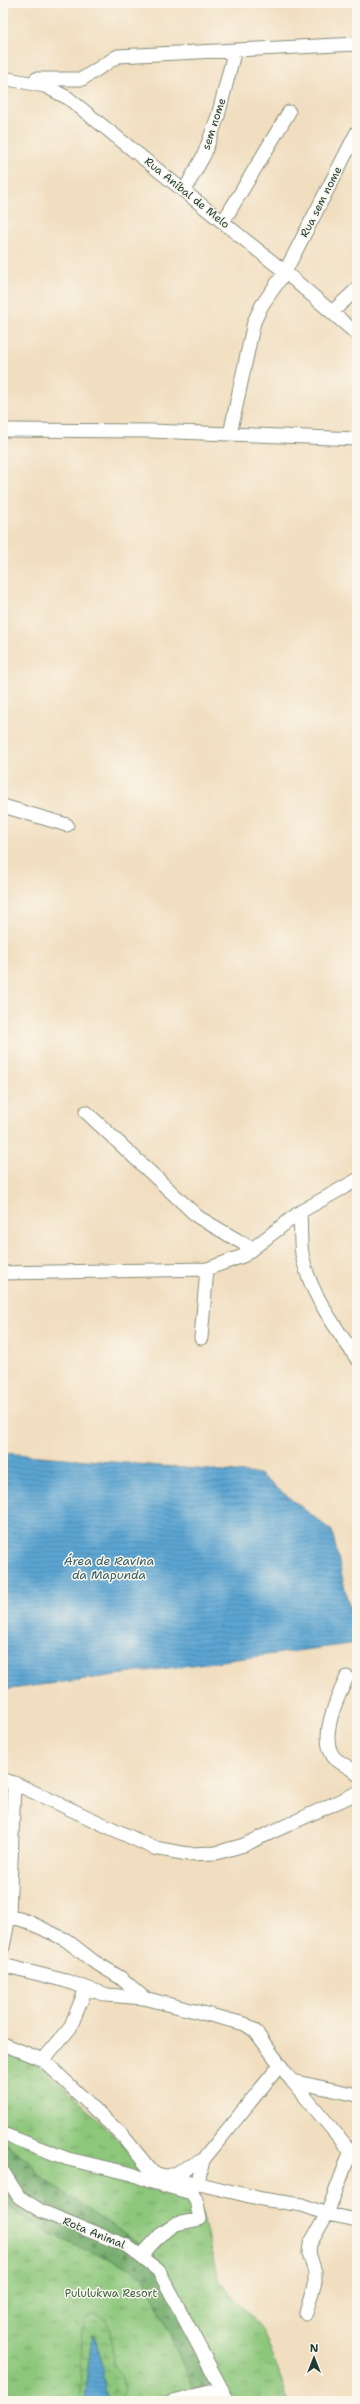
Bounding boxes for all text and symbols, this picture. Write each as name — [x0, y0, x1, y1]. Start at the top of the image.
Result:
street label: sem nome — [199, 96, 229, 152]
street label: Rua Aníbal de Melo — [141, 154, 233, 232]
street label: Rua sem nome — [297, 164, 345, 240]
water label: Área de Ravina da Mapunda — [64, 1553, 154, 1583]
street label: Rota Animal — [61, 2214, 128, 2253]
park label: Pululukwa Resort — [65, 2286, 157, 2301]
north arrow — [294, 2338, 334, 2378]
text: N — [310, 2341, 319, 2356]

